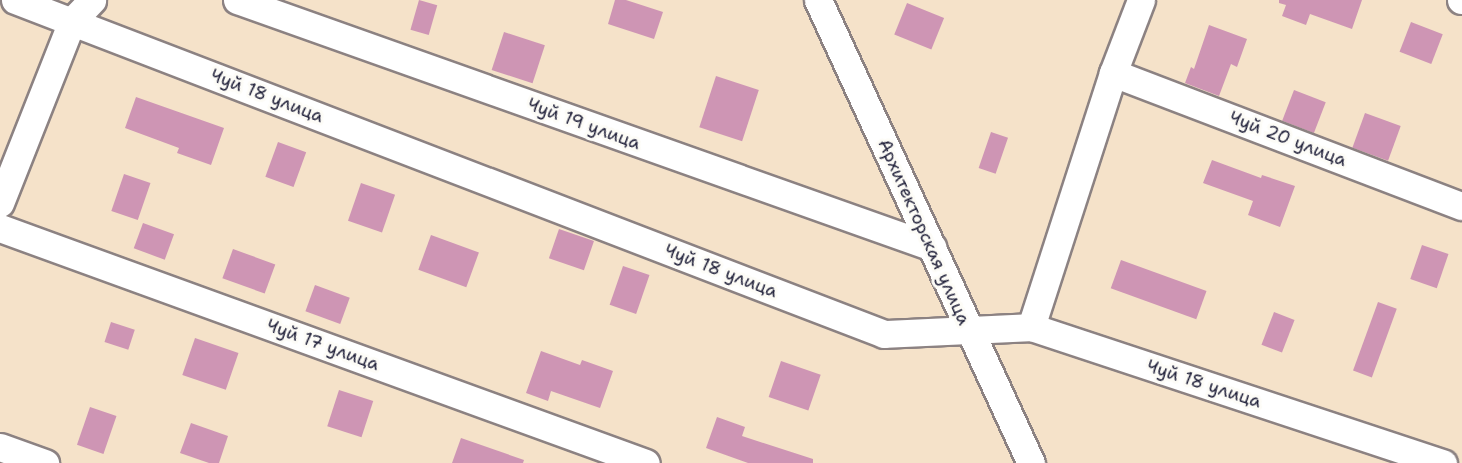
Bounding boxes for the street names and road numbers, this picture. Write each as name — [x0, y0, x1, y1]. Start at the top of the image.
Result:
street label: Чуй 18 улица — [207, 65, 327, 127]
street label: Чуй 19 улица — [524, 94, 644, 154]
street label: Чуй 20 улица — [1226, 107, 1350, 171]
street label: Архитекторская улица — [873, 136, 975, 328]
street label: Чуй 18 улица — [661, 240, 781, 302]
street label: Чуй 17 улица — [264, 315, 382, 375]
street label: Чуй 18 улица — [1144, 355, 1264, 413]

